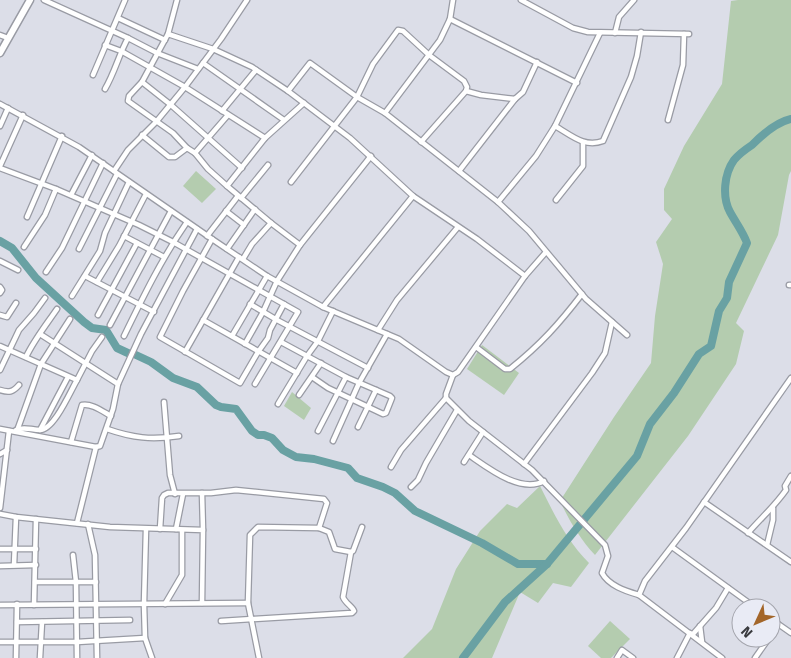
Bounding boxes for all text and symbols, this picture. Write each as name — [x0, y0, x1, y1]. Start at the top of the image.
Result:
north arrow — [731, 598, 781, 648]
text: N — [738, 622, 756, 641]

